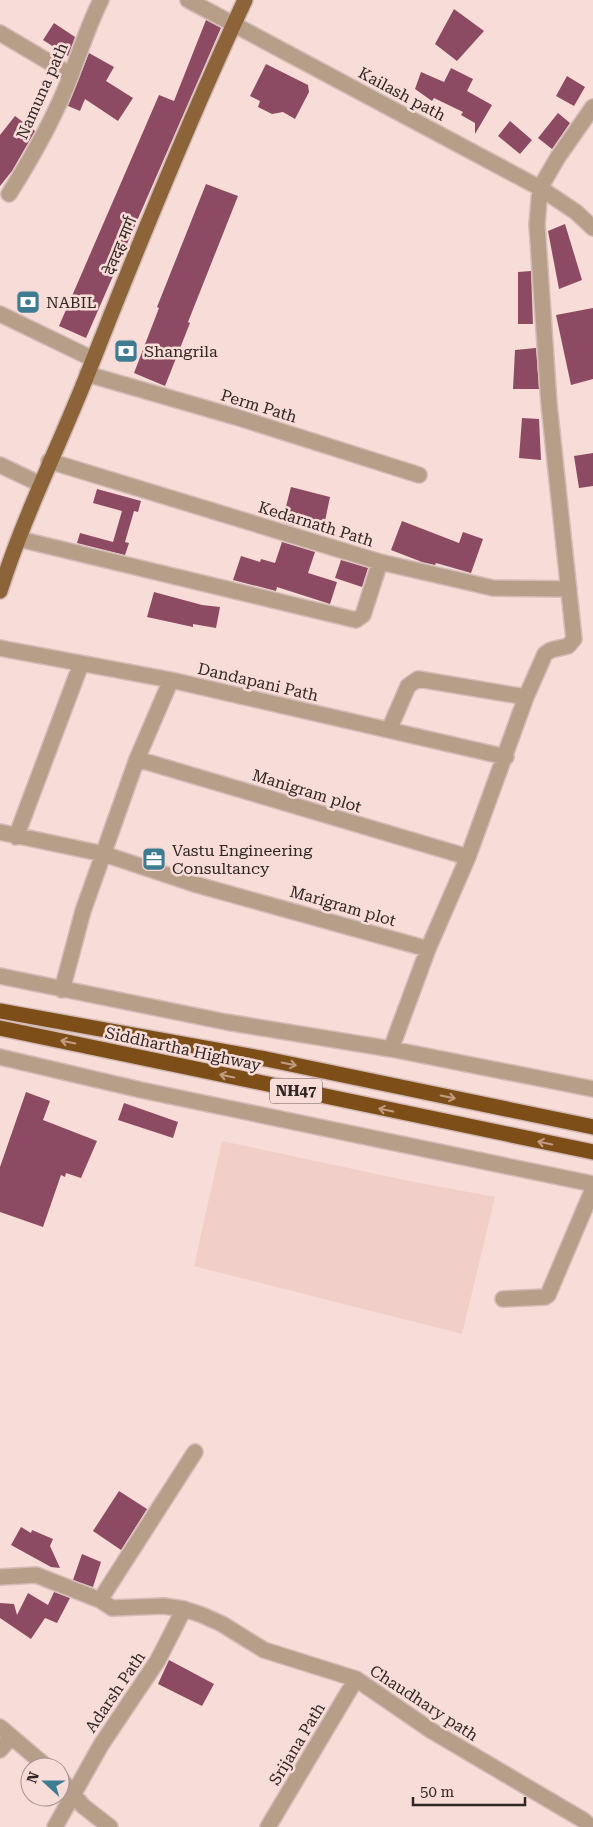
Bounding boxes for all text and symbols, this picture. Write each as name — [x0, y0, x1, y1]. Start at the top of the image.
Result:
street label: Namuna path — [12, 40, 72, 142]
street label: Kailash path — [355, 63, 449, 125]
street label: देवदह मार्ग — [100, 213, 141, 278]
bank icon: NABIL — [15, 289, 41, 315]
place label: NABIL — [46, 293, 97, 312]
bank icon: Shangrila — [113, 338, 139, 364]
place label: Shangrila — [144, 342, 218, 361]
street label: Perm Path — [219, 385, 299, 427]
street label: Kedarnath Path — [256, 497, 376, 551]
street label: Dandapani Path — [196, 659, 320, 705]
street label: Manigram plot — [250, 765, 364, 817]
place label: Vastu Engineering Consultancy — [172, 841, 313, 878]
office icon: Vastu Engineering Consultancy — [141, 846, 167, 872]
street label: Marigram plot — [288, 882, 398, 930]
street label: Siddhartha Highway — [103, 1023, 263, 1075]
one-way arrow — [61, 1037, 77, 1046]
one-way arrow — [280, 1060, 296, 1069]
one-way arrow — [220, 1071, 236, 1080]
road number: NH47 — [270, 1078, 322, 1104]
one-way arrow — [439, 1093, 455, 1103]
one-way arrow — [379, 1105, 395, 1114]
one-way arrow — [538, 1137, 554, 1147]
street label: Adarsh Path — [81, 1648, 149, 1736]
street label: Chaudhary path — [366, 1661, 482, 1745]
street label: Srijana Path — [265, 1699, 329, 1789]
north arrow — [20, 1757, 70, 1807]
text: N — [23, 1769, 42, 1785]
scale bar — [413, 1774, 526, 1806]
text: 50 m — [420, 1783, 455, 1801]

